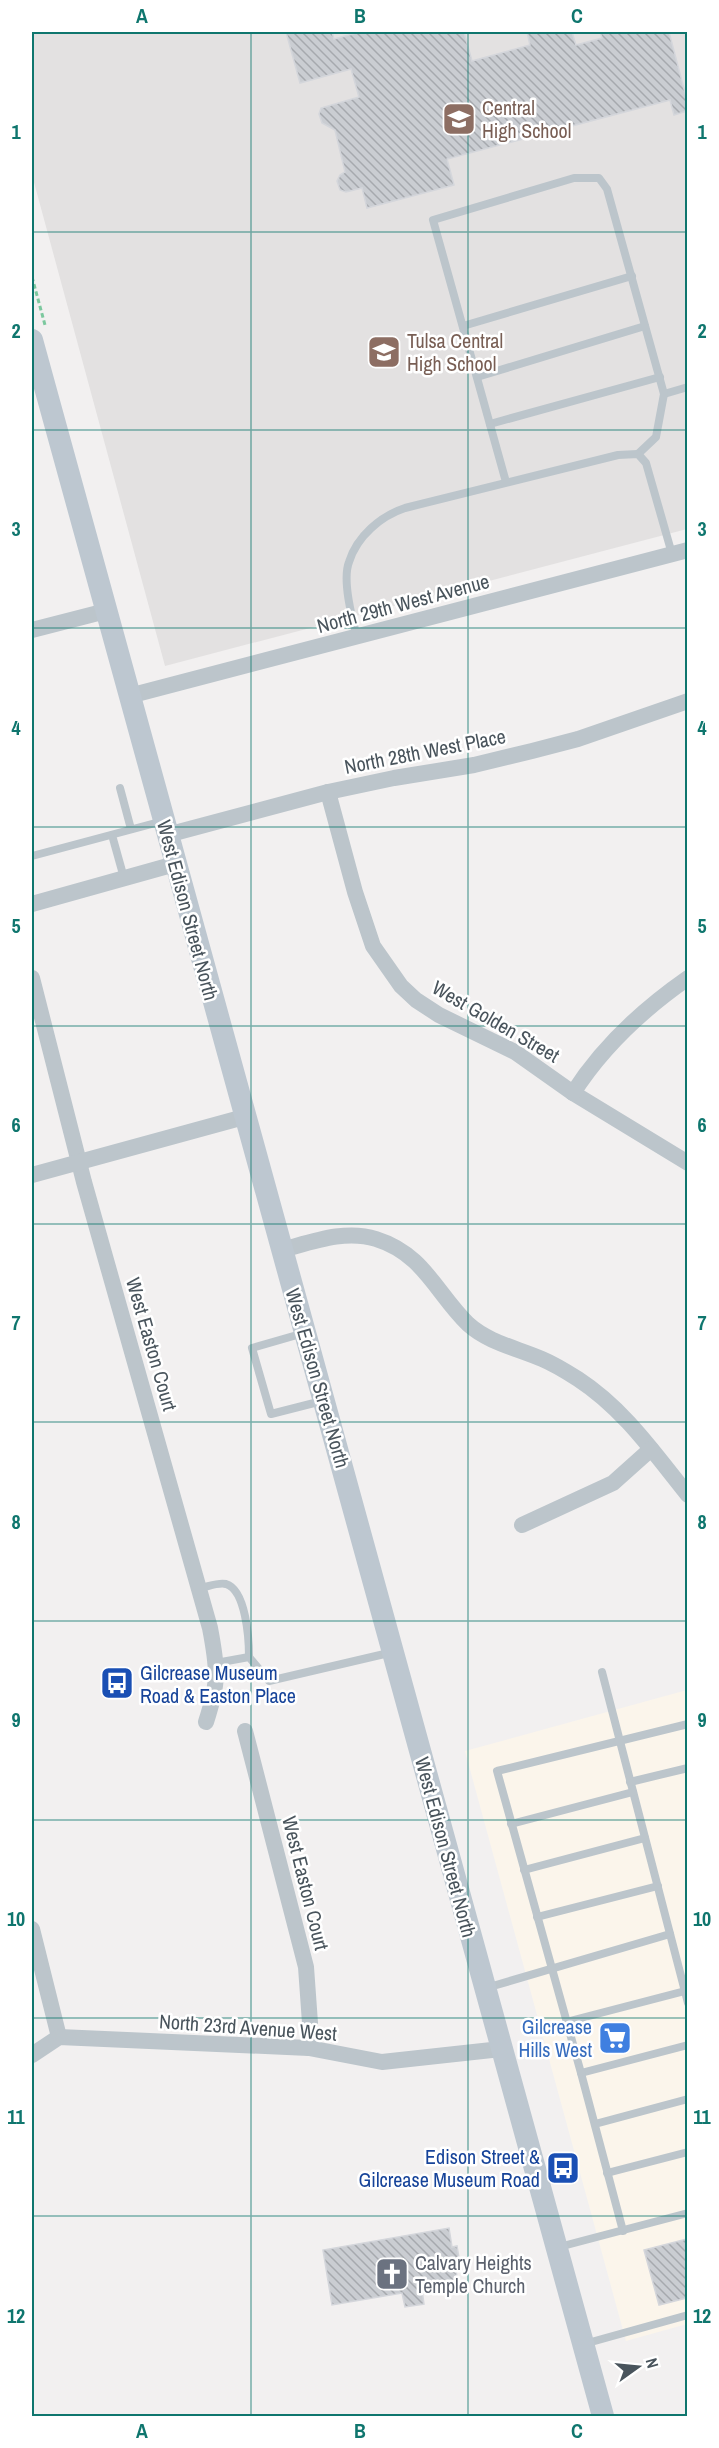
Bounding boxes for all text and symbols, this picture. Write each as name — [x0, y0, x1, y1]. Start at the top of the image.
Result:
text: A — [136, 2, 148, 29]
text: B — [354, 2, 366, 29]
text: C — [571, 2, 583, 29]
place label: Central High School — [482, 94, 571, 144]
school or university icon: Central High School — [441, 101, 477, 137]
text: 1 — [11, 118, 21, 145]
text: 1 — [697, 118, 707, 145]
text: 2 — [11, 317, 21, 344]
text: 2 — [697, 317, 707, 344]
place label: Tulsa Central High School — [407, 327, 503, 377]
school or university icon: Tulsa Central High School — [366, 334, 402, 370]
text: 3 — [11, 515, 21, 542]
text: 3 — [697, 515, 707, 542]
street label: North 29th West Avenue — [314, 567, 492, 639]
text: 4 — [11, 714, 21, 741]
text: 4 — [697, 714, 707, 741]
street label: North 28th West Place — [342, 722, 508, 780]
street label: West Edison Street North — [151, 817, 225, 1003]
text: 5 — [11, 912, 21, 939]
text: 5 — [697, 912, 707, 939]
street label: West Golden Street — [427, 974, 565, 1069]
text: 6 — [11, 1111, 21, 1138]
text: 6 — [697, 1111, 707, 1138]
street label: West Easton Court — [120, 1274, 184, 1414]
street label: West Edison Street North — [279, 1285, 357, 1471]
text: 7 — [11, 1309, 21, 1336]
text: 7 — [697, 1309, 707, 1336]
text: 8 — [11, 1508, 21, 1535]
text: 8 — [697, 1508, 707, 1535]
place label: Gilcrease Museum Road & Easton Place — [140, 1659, 296, 1709]
bus stop icon: Gilcrease Museum Road & Easton Place — [99, 1665, 135, 1701]
text: 9 — [11, 1706, 21, 1733]
text: 9 — [697, 1706, 707, 1733]
street label: West Edison Street North — [409, 1754, 483, 1940]
street label: West Easton Court — [276, 1813, 336, 1953]
text: 10 — [7, 1905, 25, 1932]
text: 10 — [693, 1905, 711, 1932]
street label: North 23rd Avenue West — [158, 2007, 338, 2047]
place label: Gilcrease Hills West — [518, 2013, 592, 2063]
supermarket icon: Gilcrease Hills West — [597, 2020, 633, 2056]
text: 11 — [7, 2103, 26, 2130]
text: 11 — [693, 2103, 712, 2130]
place label: Edison Street & Gilcrease Museum Road — [359, 2143, 540, 2193]
bus stop icon: Edison Street & Gilcrease Museum Road — [545, 2150, 581, 2186]
place label: Calvary Heights Temple Church — [415, 2249, 532, 2299]
church icon: Calvary Heights Temple Church — [374, 2256, 410, 2292]
text: 12 — [7, 2302, 25, 2329]
text: 12 — [693, 2302, 711, 2329]
north arrow — [608, 2337, 668, 2397]
text: N — [641, 2356, 664, 2371]
text: A — [136, 2417, 148, 2444]
text: B — [354, 2417, 366, 2444]
text: C — [571, 2417, 583, 2444]

